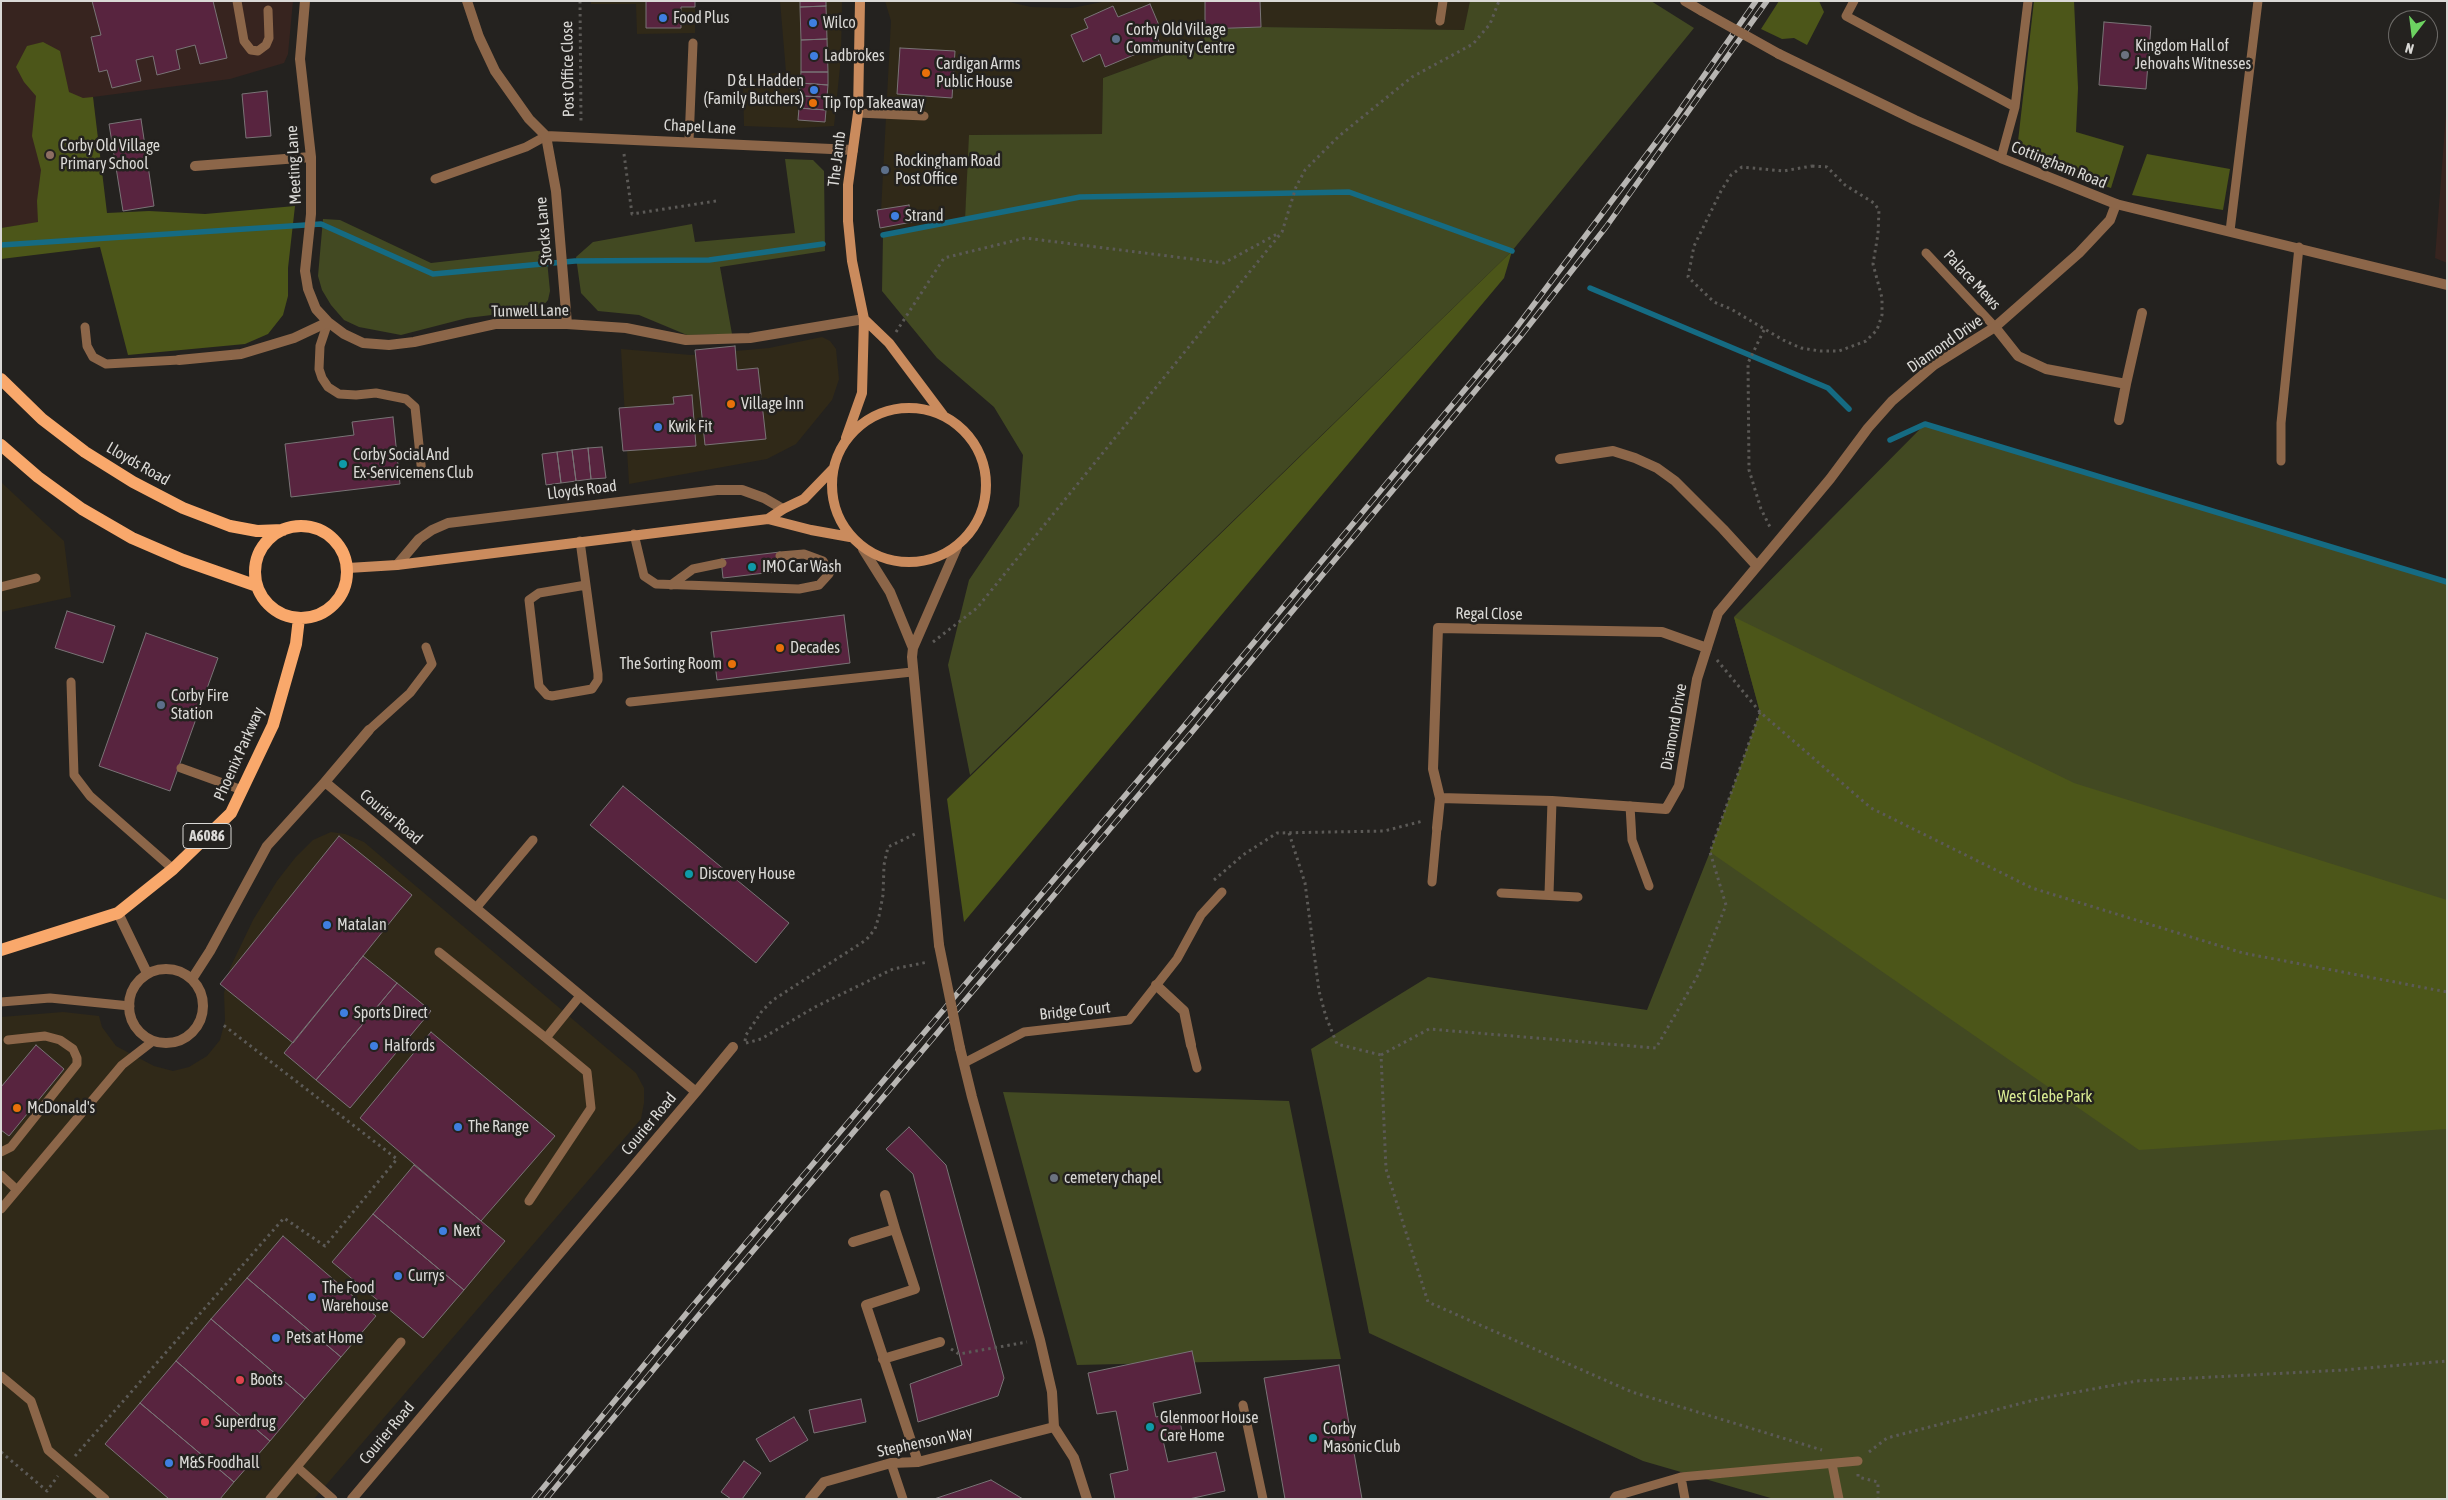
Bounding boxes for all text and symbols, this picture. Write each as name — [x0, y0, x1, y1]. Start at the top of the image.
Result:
place label: Food Plus — [673, 8, 729, 28]
north arrow — [2388, 10, 2438, 60]
marker: Food Plus — [657, 12, 669, 24]
place label: Wilco — [823, 13, 856, 33]
marker: Wilco — [807, 17, 819, 29]
place label: Corby Old Village Community Centre — [1126, 20, 1235, 58]
street label: Post Office Close — [558, 21, 578, 117]
marker: Corby Old Village Community Centre — [1110, 33, 1122, 45]
place label: Kingdom Hall of Jehovahs Witnesses — [2135, 36, 2251, 74]
text: N — [2403, 40, 2415, 57]
place label: Ladbrokes — [824, 46, 885, 66]
marker: Kingdom Hall of Jehovahs Witnesses — [2119, 49, 2131, 61]
marker: Ladbrokes — [808, 50, 820, 62]
place label: Cardigan Arms Public House — [936, 54, 1020, 92]
marker: Cardigan Arms Public House — [920, 67, 932, 79]
place label: D & L Hadden (Family Butchers) — [704, 71, 804, 109]
marker: D & L Hadden (Family Butchers) — [808, 84, 820, 96]
place label: Tip Top Takeaway — [823, 93, 925, 113]
marker: Tip Top Takeaway — [807, 97, 819, 109]
street label: Chapel Lane — [663, 116, 737, 138]
street label: Meeting Lane — [282, 125, 306, 205]
street label: The Jamb — [824, 130, 850, 188]
place label: Corby Old Village Primary School — [60, 136, 160, 174]
street label: Cottingham Road — [2008, 137, 2110, 193]
marker: Corby Old Village Primary School — [44, 149, 56, 161]
place label: Rockingham Road Post Office — [895, 151, 1001, 189]
marker: Rockingham Road Post Office — [879, 164, 891, 176]
street label: Stocks Lane — [531, 196, 557, 266]
place label: Strand — [905, 206, 944, 226]
marker: Strand — [889, 210, 901, 222]
street label: Palace Mews — [1939, 246, 2005, 314]
street label: Tunwell Lane — [491, 301, 569, 321]
street label: Diamond Drive — [1904, 311, 1986, 377]
place label: Village Inn — [741, 394, 804, 414]
marker: Village Inn — [725, 398, 737, 410]
place label: Kwik Fit — [668, 417, 713, 437]
marker: Kwik Fit — [652, 421, 664, 433]
street label: Lloyds Road — [103, 438, 173, 490]
place label: Corby Social And Ex-Servicemens Club — [353, 445, 474, 483]
marker: Corby Social And Ex-Servicemens Club — [337, 458, 349, 470]
street label: Lloyds Road — [546, 476, 618, 504]
place label: IMO Car Wash — [762, 557, 842, 577]
marker: IMO Car Wash — [746, 561, 758, 573]
street label: Regal Close — [1455, 604, 1523, 624]
place label: Decades — [790, 638, 840, 658]
marker: Decades — [774, 642, 786, 654]
place label: The Sorting Room — [620, 654, 722, 674]
marker: The Sorting Room — [726, 658, 738, 670]
street label: Diamond Drive — [1657, 682, 1691, 772]
place label: Corby Fire Station — [171, 686, 229, 724]
marker: Corby Fire Station — [155, 699, 167, 711]
street label: Phoenix Parkway — [210, 704, 268, 804]
street label: Courier Road — [356, 785, 426, 849]
road number: A6086 — [183, 824, 231, 848]
place label: Discovery House — [699, 864, 795, 884]
marker: Discovery House — [683, 868, 695, 880]
place label: Matalan — [337, 915, 387, 935]
marker: Matalan — [321, 919, 333, 931]
street label: Bridge Court — [1039, 998, 1111, 1024]
place label: Sports Direct — [354, 1003, 428, 1023]
marker: Sports Direct — [338, 1007, 350, 1019]
place label: Halfords — [384, 1036, 435, 1056]
marker: Halfords — [368, 1040, 380, 1052]
park label: West Glebe Park — [1998, 1087, 2092, 1107]
street label: Courier Road — [617, 1089, 681, 1159]
place label: McDonald's — [27, 1098, 95, 1118]
marker: McDonald's — [11, 1102, 23, 1114]
place label: The Range — [468, 1117, 529, 1137]
marker: The Range — [452, 1121, 464, 1133]
place label: cemetery chapel — [1064, 1168, 1161, 1188]
marker: cemetery chapel — [1048, 1172, 1060, 1184]
place label: Next — [453, 1221, 481, 1241]
marker: Next — [437, 1225, 449, 1237]
place label: Currys — [408, 1266, 445, 1286]
marker: Currys — [392, 1270, 404, 1282]
place label: The Food Warehouse — [322, 1278, 388, 1316]
marker: The Food Warehouse — [306, 1291, 318, 1303]
place label: Pets at Home — [286, 1328, 363, 1348]
marker: Pets at Home — [270, 1332, 282, 1344]
place label: Boots — [250, 1370, 283, 1390]
marker: Boots — [234, 1374, 246, 1386]
street label: Courier Road — [355, 1398, 419, 1468]
place label: Glenmoor House Care Home — [1160, 1408, 1259, 1446]
place label: Superdrug — [215, 1412, 276, 1432]
marker: Superdrug — [199, 1416, 211, 1428]
place label: Corby Masonic Club — [1323, 1419, 1401, 1457]
marker: Glenmoor House Care Home — [1144, 1421, 1156, 1433]
street label: Stephenson Way — [876, 1423, 974, 1461]
marker: Corby Masonic Club — [1307, 1432, 1319, 1444]
place label: M&S Foodhall — [179, 1453, 259, 1473]
marker: M&S Foodhall — [163, 1457, 175, 1469]

